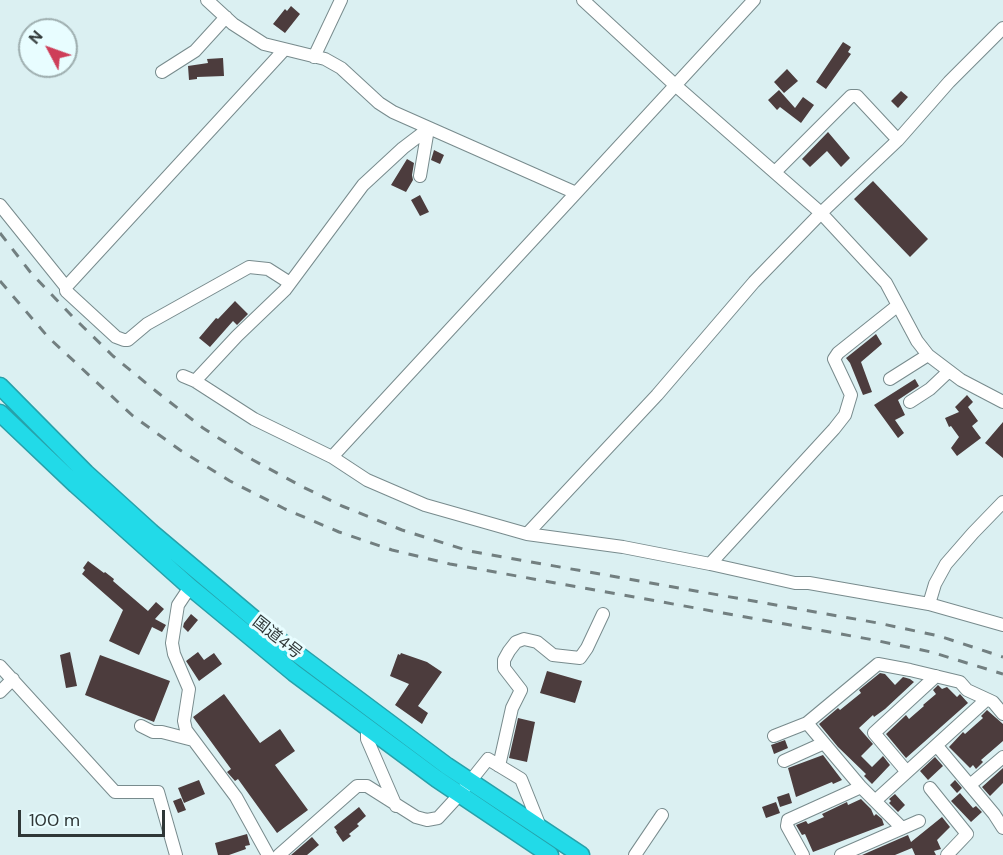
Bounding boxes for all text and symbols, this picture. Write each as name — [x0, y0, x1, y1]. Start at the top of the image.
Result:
north arrow — [18, 18, 78, 78]
text: N — [24, 26, 47, 48]
street label: 国道4号 — [248, 613, 306, 663]
scale bar — [21, 798, 168, 836]
text: 100 m — [29, 808, 80, 832]

